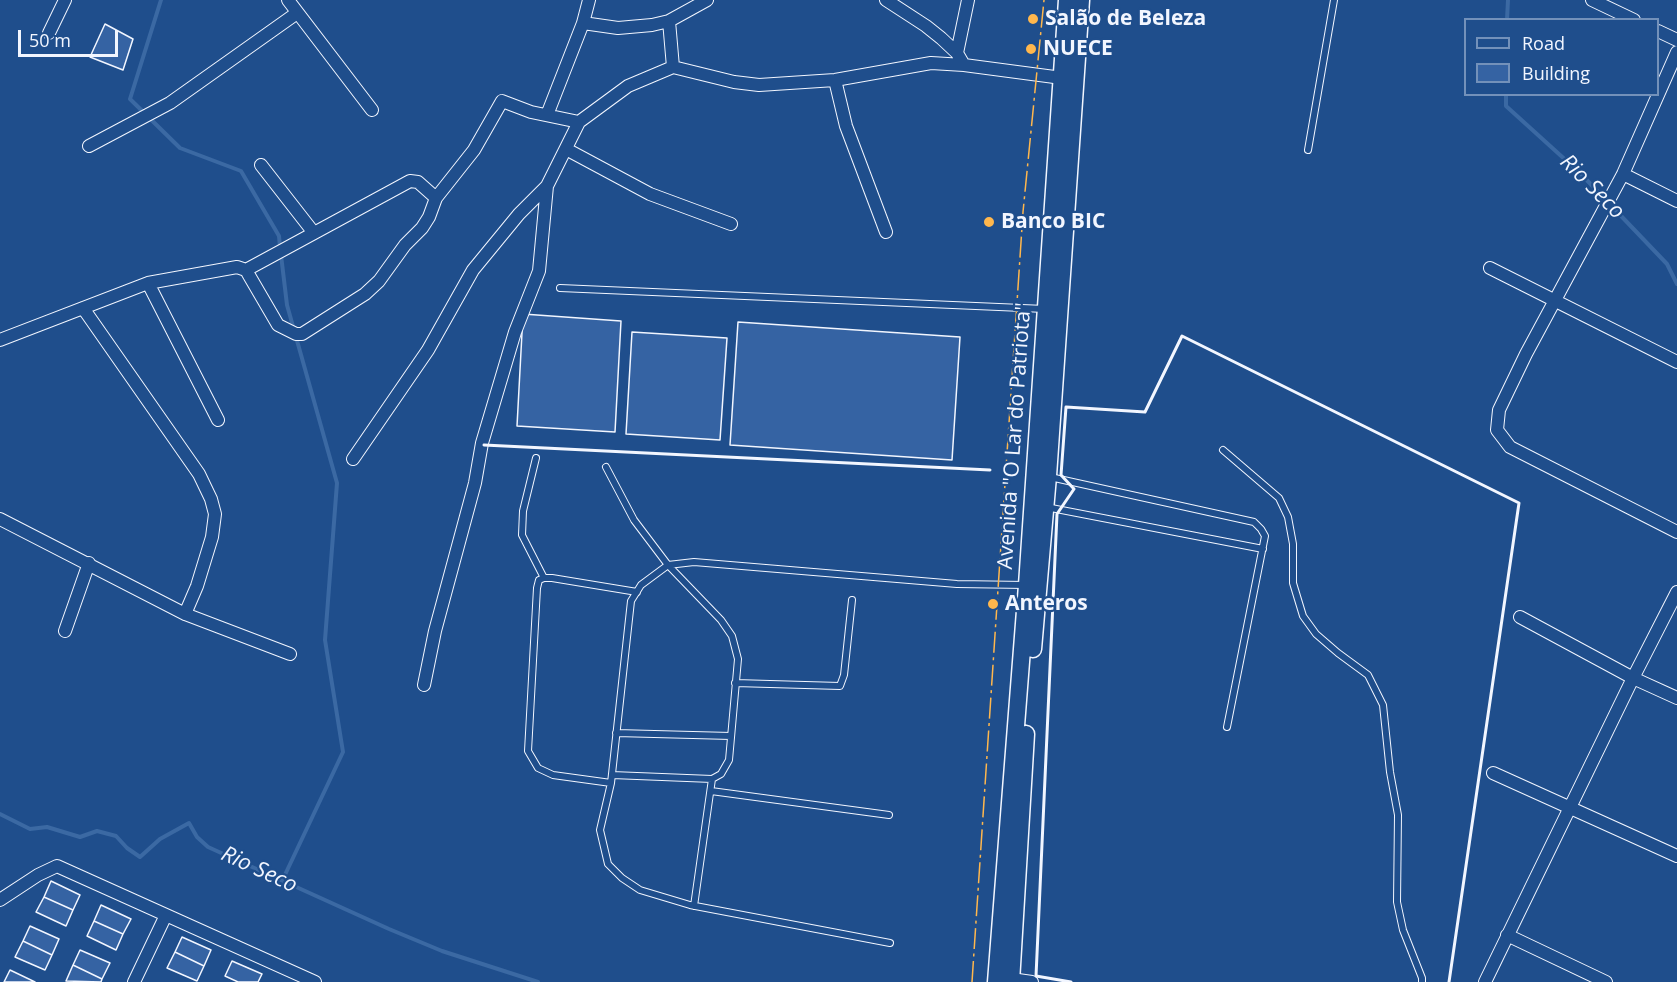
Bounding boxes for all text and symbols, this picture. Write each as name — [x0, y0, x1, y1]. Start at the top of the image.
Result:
place label: Salão de Beleza — [1045, 6, 1206, 32]
marker: Salão de Beleza — [1026, 12, 1040, 26]
scale bar — [21, 18, 122, 56]
legend — [1464, 18, 1659, 96]
text: 50 m — [29, 28, 71, 52]
text: Road — [1522, 31, 1565, 55]
place label: NUECE — [1043, 36, 1113, 62]
marker: NUECE — [1024, 42, 1038, 56]
text: Building — [1522, 61, 1590, 85]
water label: Rio Seco — [1554, 149, 1630, 225]
place label: Banco BIC — [1001, 209, 1105, 235]
marker: Banco BIC — [982, 215, 996, 229]
street label: Avenida "O Lar do Patriota" — [993, 302, 1037, 570]
place label: Anteros — [1005, 591, 1088, 617]
marker: Anteros — [986, 597, 1000, 611]
water label: Rio Seco — [217, 841, 301, 899]

